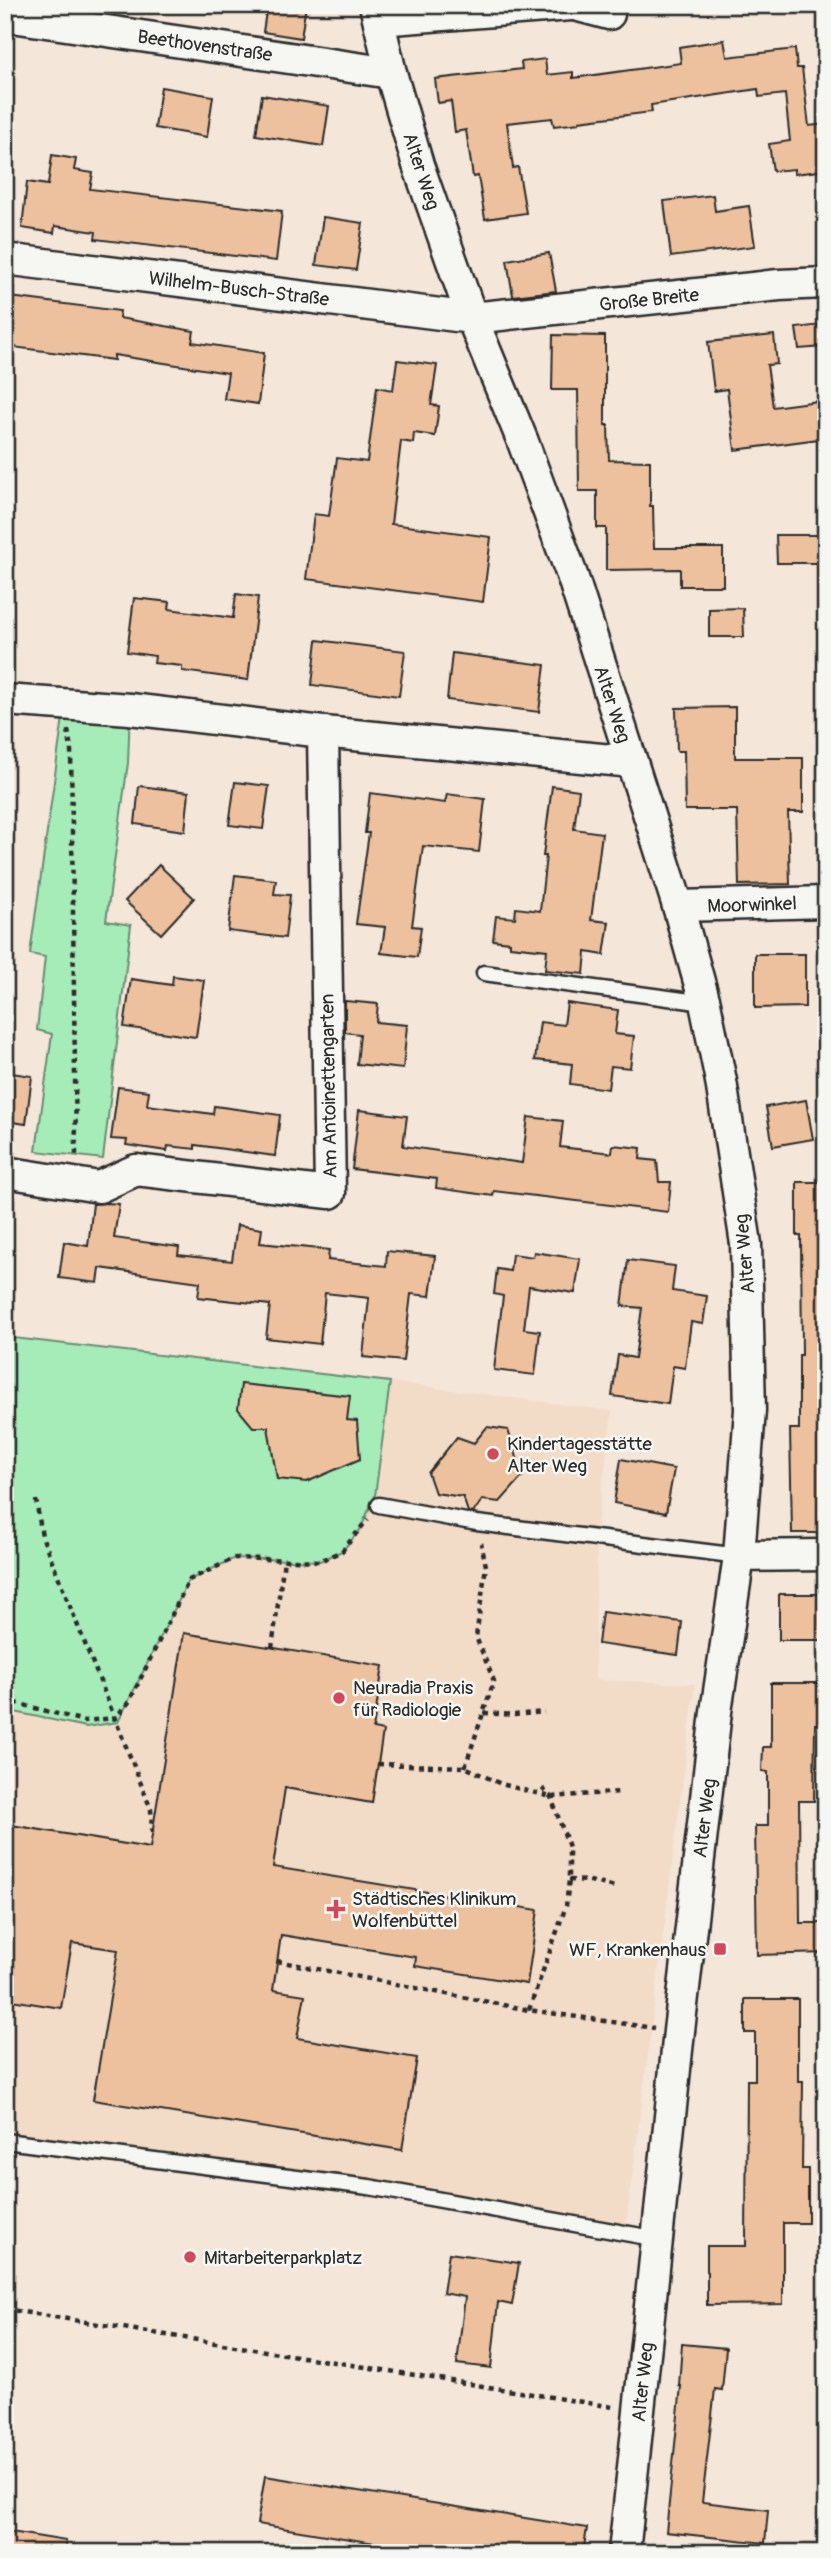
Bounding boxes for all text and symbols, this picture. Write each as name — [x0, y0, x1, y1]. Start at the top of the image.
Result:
street label: Beethovenstraße — [136, 25, 274, 67]
street label: Alter Weg — [397, 130, 445, 213]
street label: Wilhelm-Busch-Straße — [147, 266, 331, 312]
street label: Große Breite — [598, 283, 701, 317]
street label: Alter Weg — [588, 663, 636, 746]
street label: Moorwinkel — [707, 891, 797, 919]
street label: Am Antoinettengarten — [315, 993, 343, 1179]
street label: Alter Weg — [730, 1213, 760, 1295]
place label: Kindertagesstätte Alter Weg — [507, 1432, 652, 1478]
marker: Kindertagesstätte Alter Weg — [485, 1446, 501, 1462]
place label: Neuradia Praxis für Radiologie — [353, 1676, 474, 1722]
marker: Neuradia Praxis für Radiologie — [331, 1690, 347, 1706]
street label: Alter Weg — [688, 1777, 722, 1859]
place label: Städtisches Klinikum Wolfenbüttel — [352, 1887, 516, 1933]
marker: Städtisches Klinikum Wolfenbüttel — [326, 1899, 346, 1919]
place label: WF, Krankenhaus — [569, 1938, 707, 1962]
marker: WF, Krankenhaus — [712, 1941, 728, 1957]
place label: Mitarbeiterparkplatz — [204, 2246, 362, 2270]
marker: Mitarbeiterparkplatz — [182, 2249, 198, 2265]
street label: Alter Weg — [627, 2341, 659, 2423]

